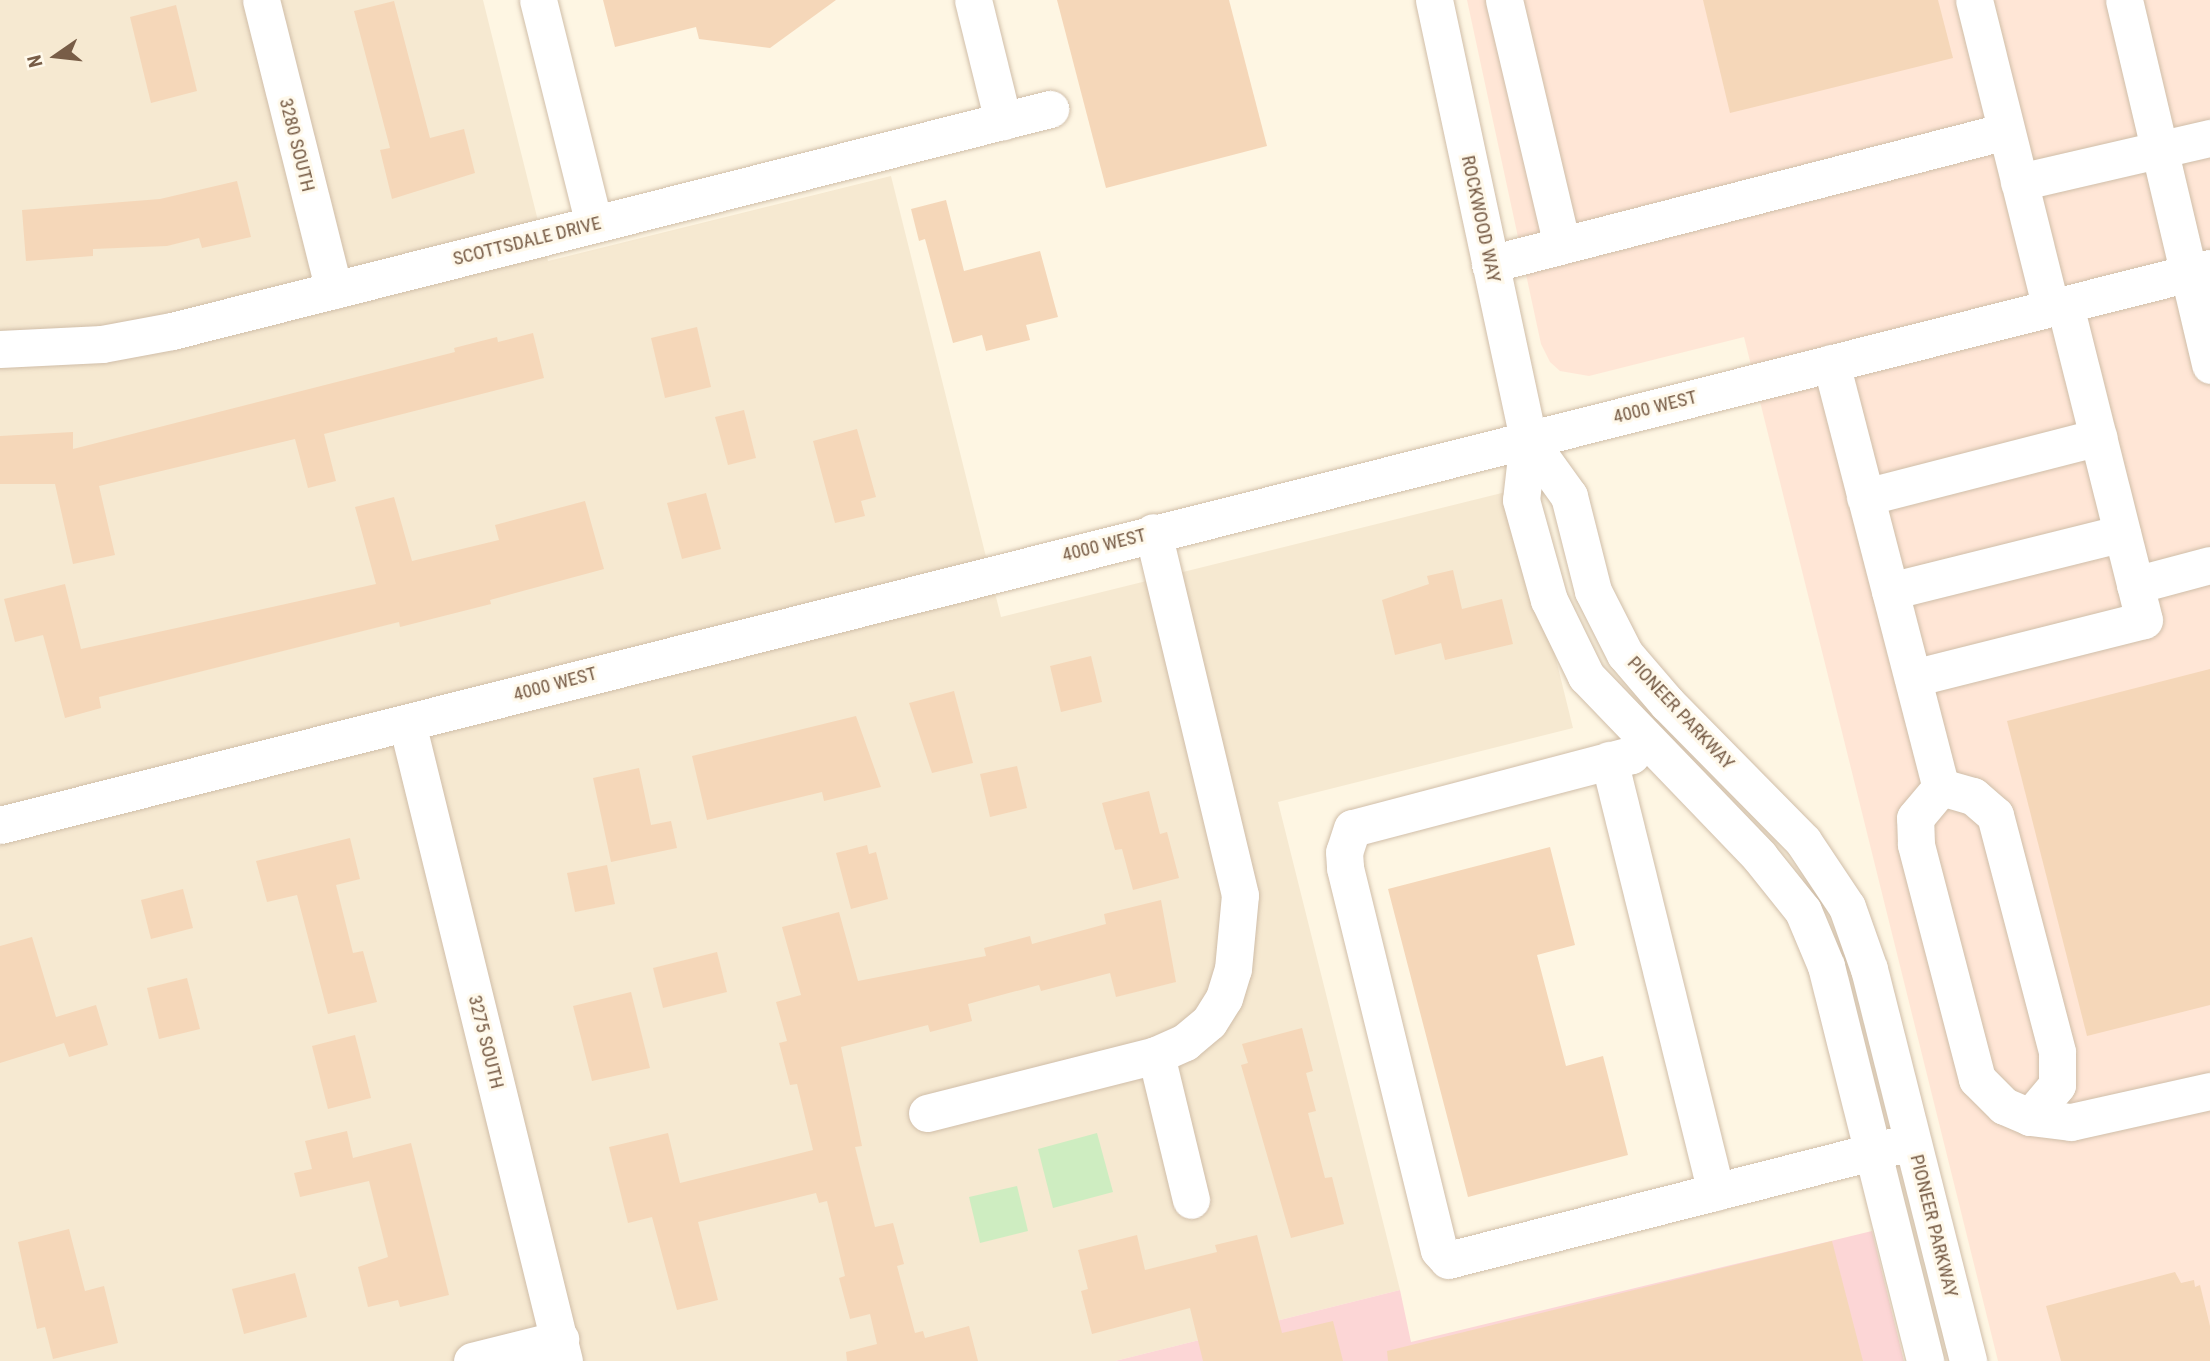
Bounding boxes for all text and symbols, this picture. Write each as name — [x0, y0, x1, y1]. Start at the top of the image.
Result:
north arrow — [21, 21, 91, 91]
text: N — [23, 53, 48, 70]
street label: 3280 SOUTH — [274, 96, 320, 194]
street label: ROCKWOOD WAY — [1456, 153, 1506, 285]
street label: SCOTTSDALE DRIVE — [451, 212, 603, 270]
street label: 4000 WEST — [1611, 386, 1699, 428]
street label: 4000 WEST — [1060, 524, 1148, 566]
street label: PIONEER PARKWAY — [1623, 652, 1739, 774]
street label: 4000 WEST — [511, 662, 599, 706]
street label: 3275 SOUTH — [463, 993, 509, 1091]
street label: PIONEER PARKWAY — [1905, 1152, 1963, 1300]

